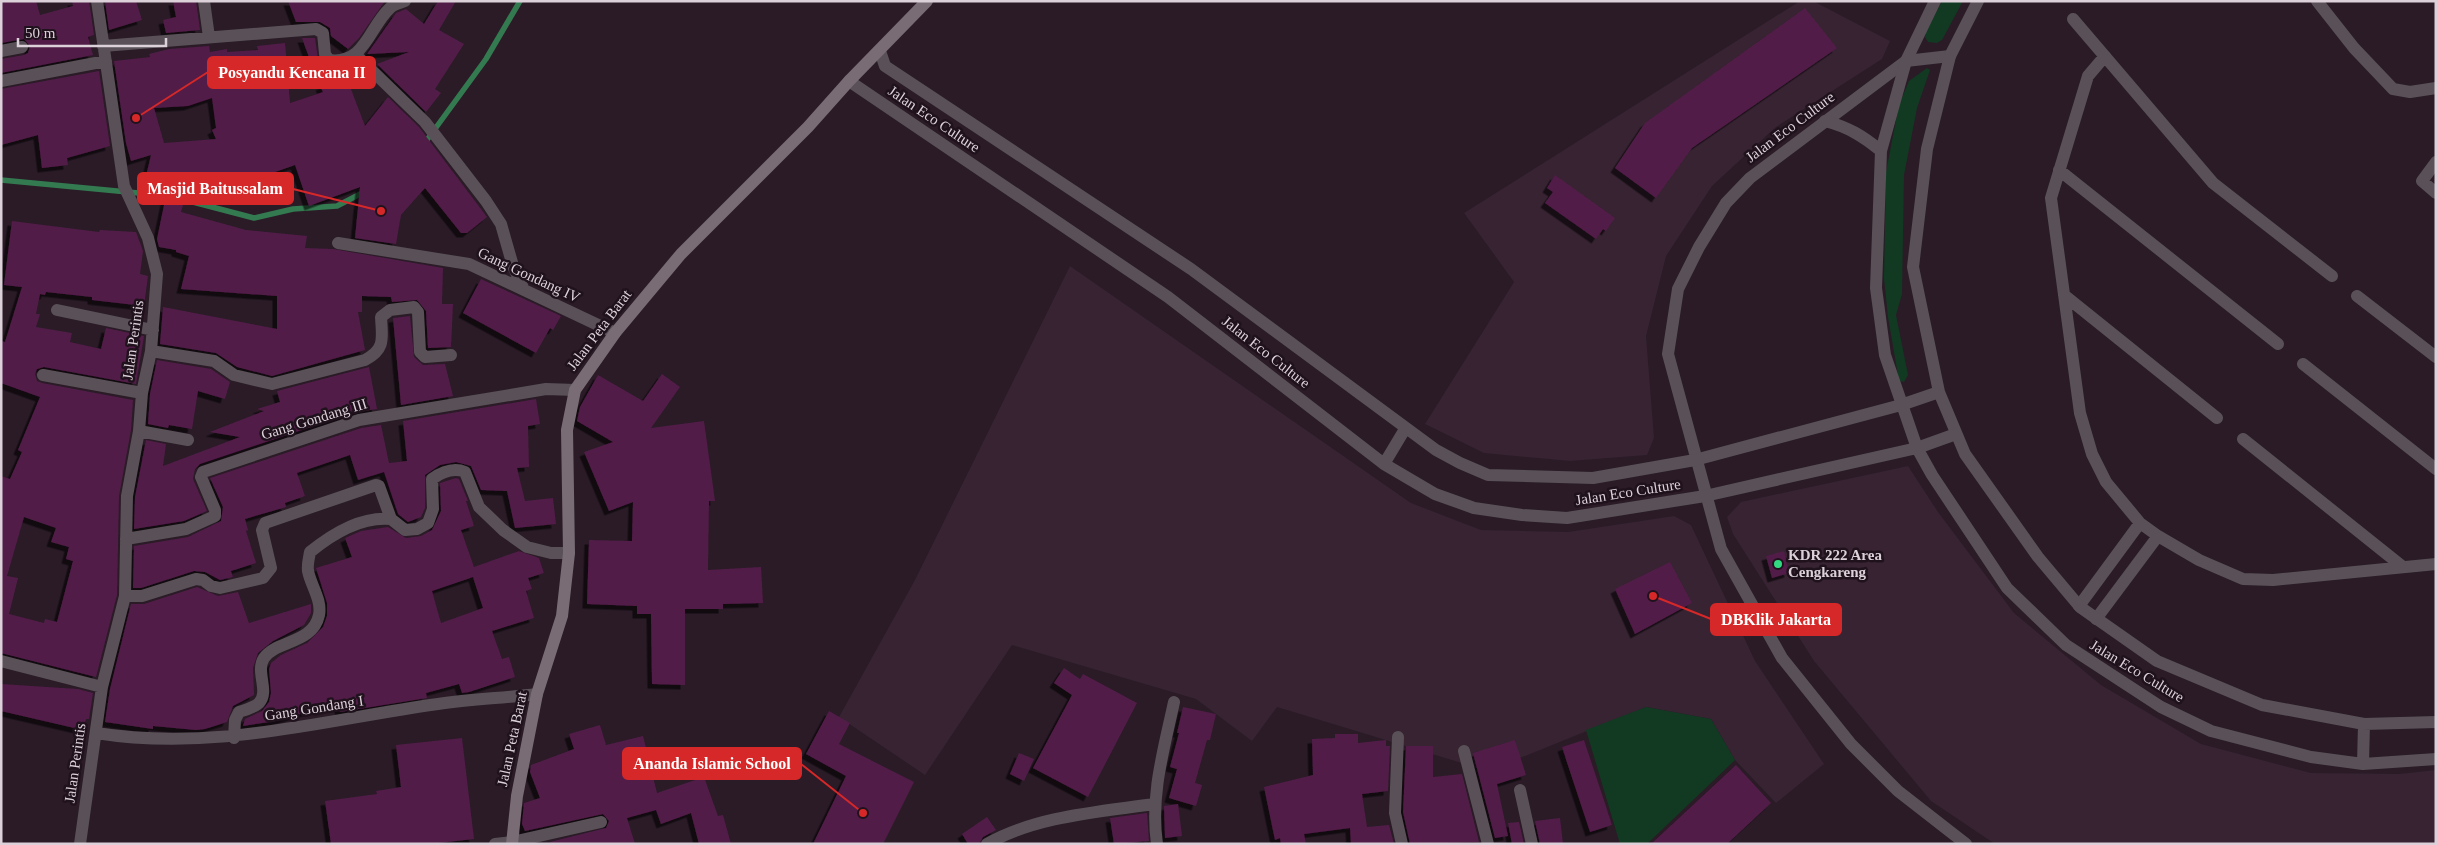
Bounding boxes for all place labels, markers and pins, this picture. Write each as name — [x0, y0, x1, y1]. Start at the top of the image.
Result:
callout: Posyandu Kencana II — [208, 57, 375, 88]
callout: Masjid Baitussalam — [138, 173, 293, 204]
place label: KDR 222 Area Cengkareng — [1788, 547, 1882, 580]
marker: KDR 222 Area Cengkareng — [1772, 558, 1784, 570]
callout: DBKlik Jakarta — [1711, 604, 1841, 635]
callout: Ananda Islamic School — [623, 748, 801, 779]

